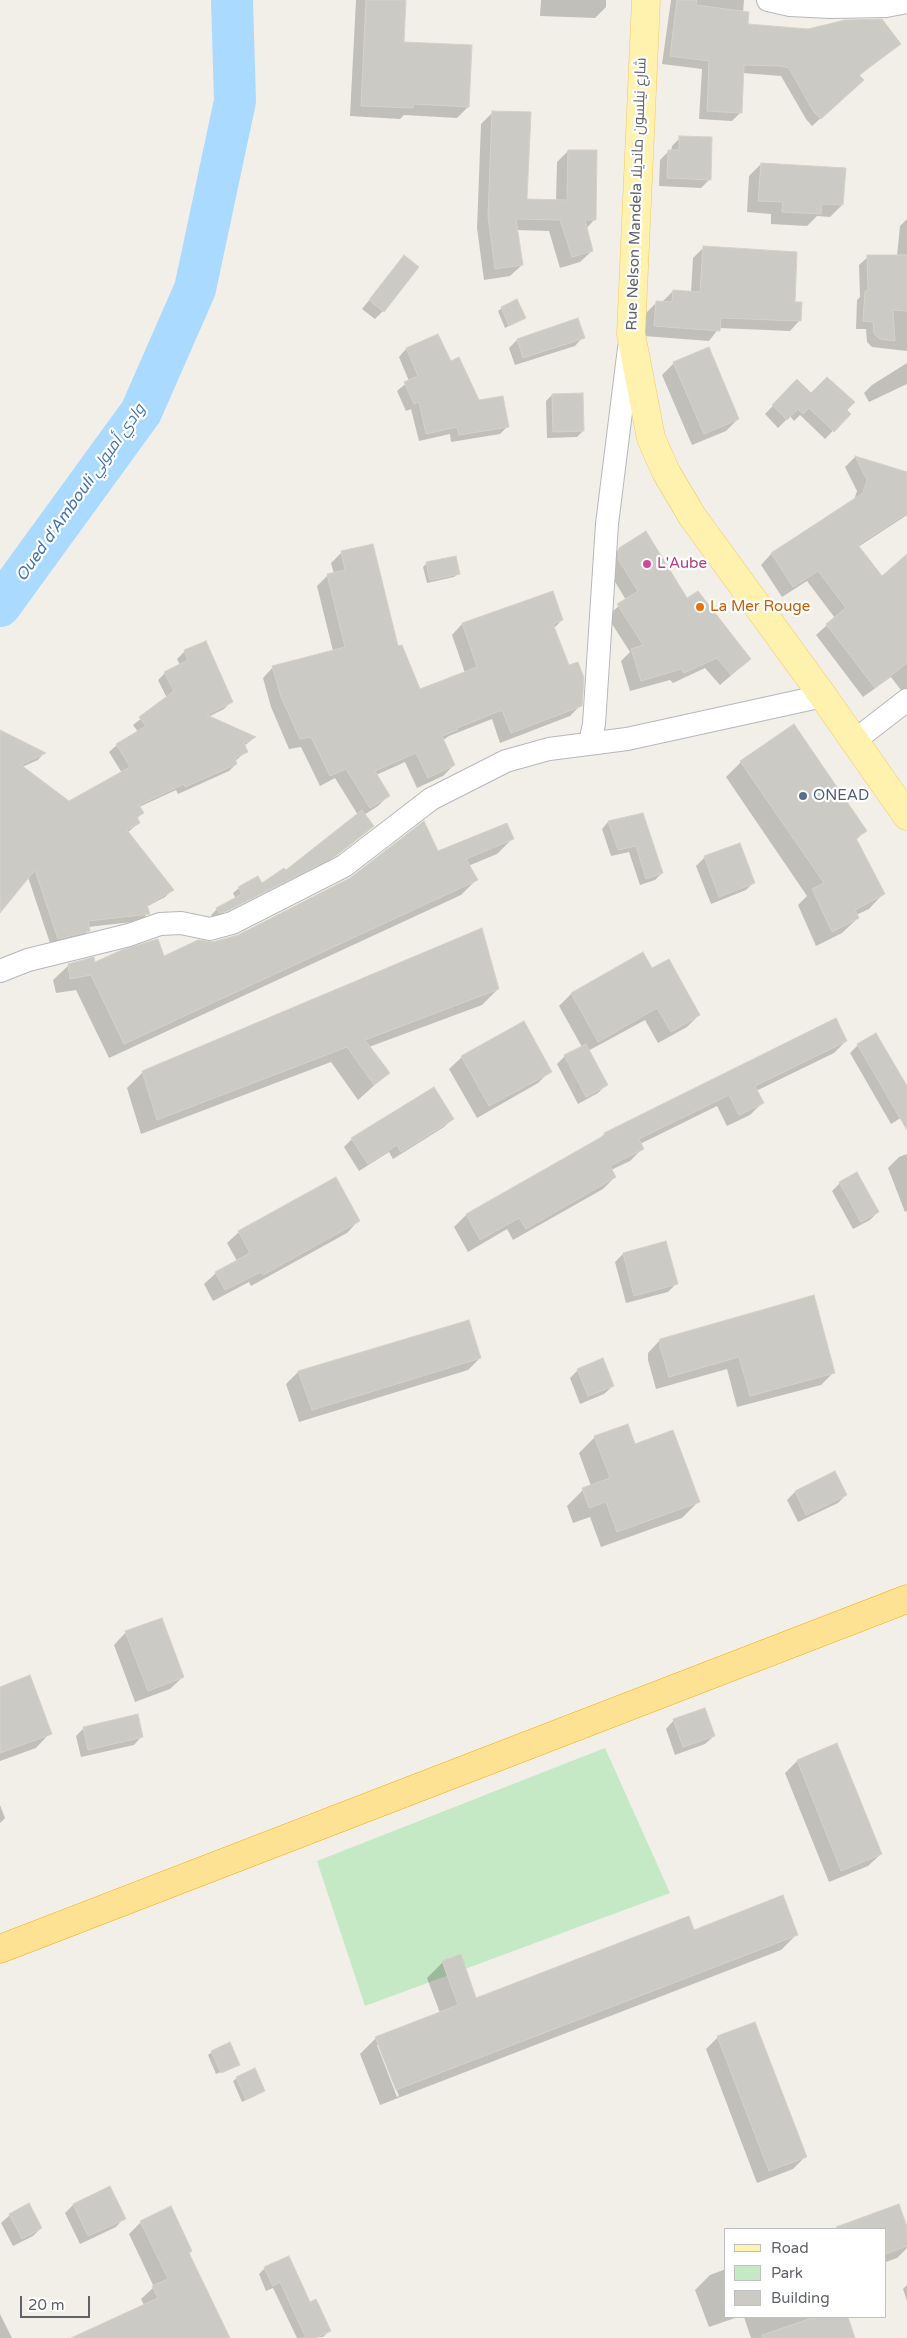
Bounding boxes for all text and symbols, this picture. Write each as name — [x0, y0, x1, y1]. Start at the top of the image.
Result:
street label: Rue Nelson Mandela شارع نيلسون مانديلا — [623, 57, 651, 331]
water label: Oued d'Ambouli وادي أمبولي — [12, 401, 150, 585]
place label: L'Aube — [657, 555, 707, 573]
marker: L'Aube — [641, 558, 653, 570]
place label: La Mer Rouge — [710, 598, 810, 616]
marker: La Mer Rouge — [694, 601, 706, 613]
place label: ONEAD — [813, 787, 869, 805]
marker: ONEAD — [797, 790, 809, 802]
legend — [724, 2228, 887, 2318]
text: Road — [771, 2239, 809, 2257]
text: Park — [771, 2264, 803, 2282]
scale bar — [22, 2286, 92, 2318]
text: Building — [771, 2289, 830, 2307]
text: 20 m — [28, 2296, 65, 2314]

